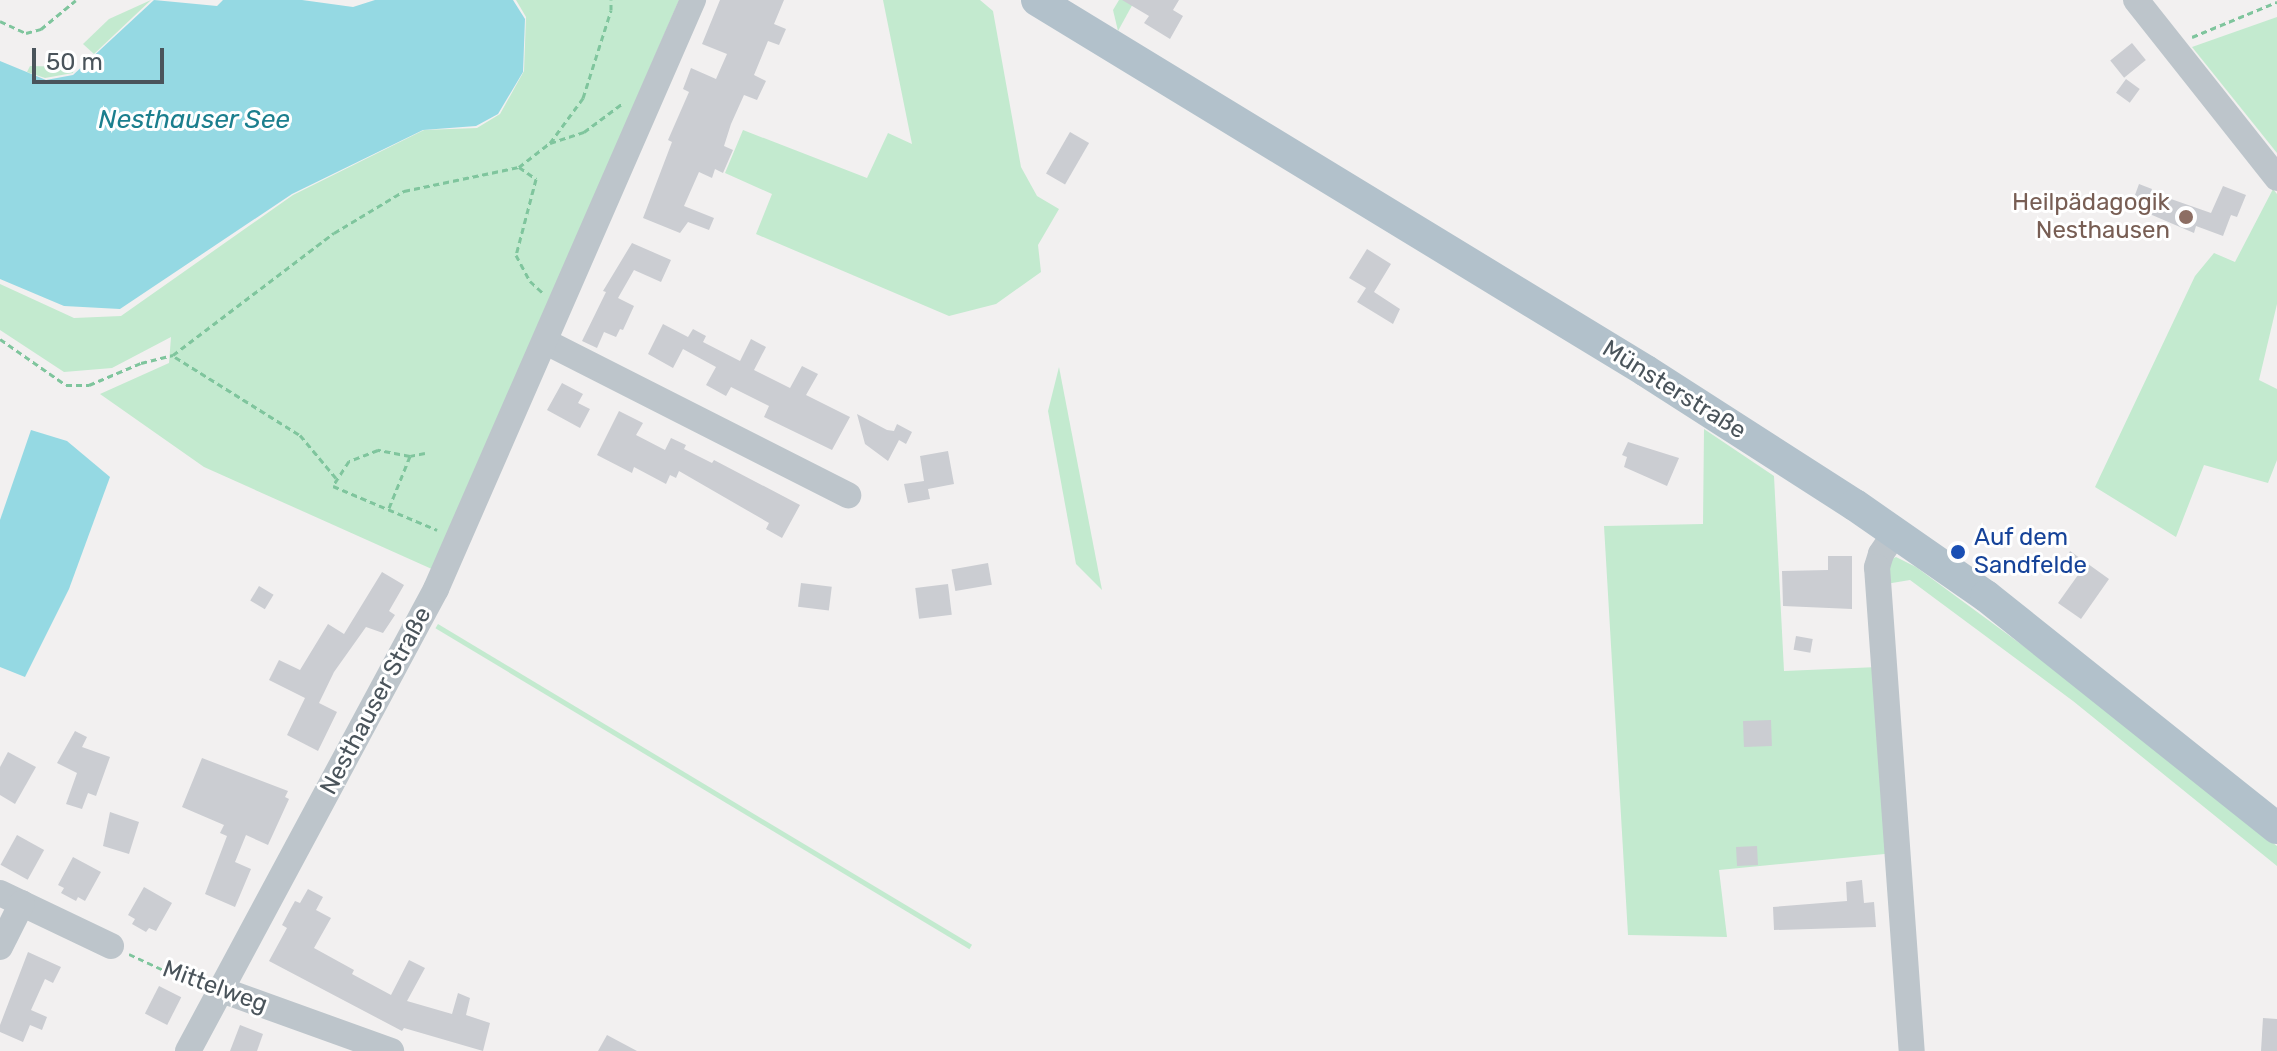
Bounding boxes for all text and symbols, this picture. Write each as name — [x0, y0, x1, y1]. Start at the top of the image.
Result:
scale bar — [36, 32, 168, 82]
text: 50 m — [46, 48, 103, 76]
water label: Nesthauser See — [98, 104, 290, 136]
place label: Heilpädagogik Nesthausen — [2012, 189, 2170, 245]
marker: Heilpädagogik Nesthausen — [2177, 208, 2195, 226]
street label: Münsterstraße — [1597, 334, 1751, 446]
place label: Auf dem Sandfelde — [1974, 524, 2087, 580]
marker: Auf dem Sandfelde — [1949, 543, 1967, 561]
street label: Nesthauser Straße — [314, 602, 438, 800]
street label: Mittelweg — [159, 955, 271, 1019]

